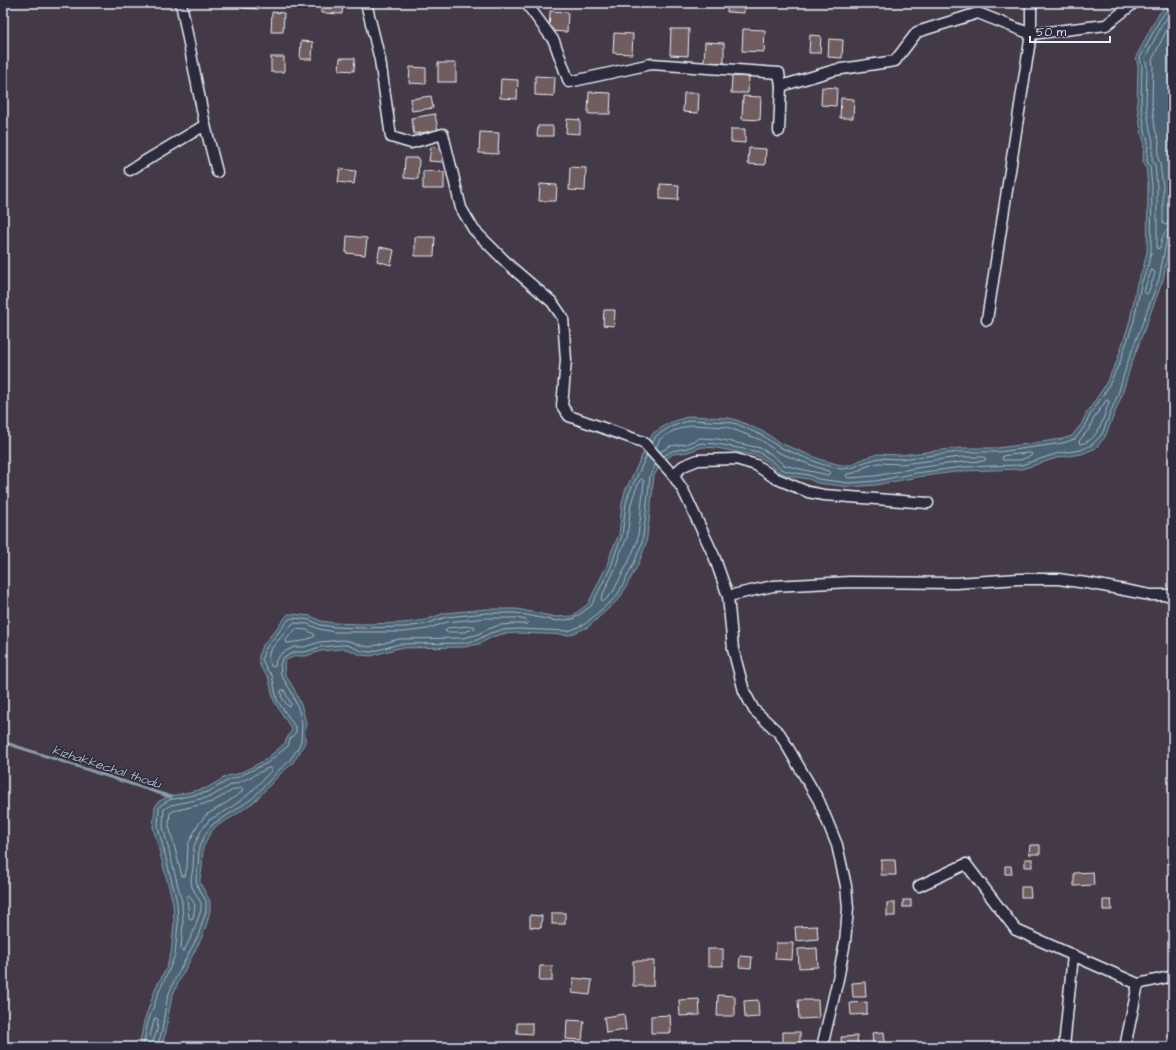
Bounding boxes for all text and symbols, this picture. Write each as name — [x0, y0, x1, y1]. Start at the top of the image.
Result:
scale bar — [1030, 18, 1110, 44]
text: 50 m — [1036, 24, 1067, 41]
water label: kizhakkechal thodu — [50, 741, 165, 793]

